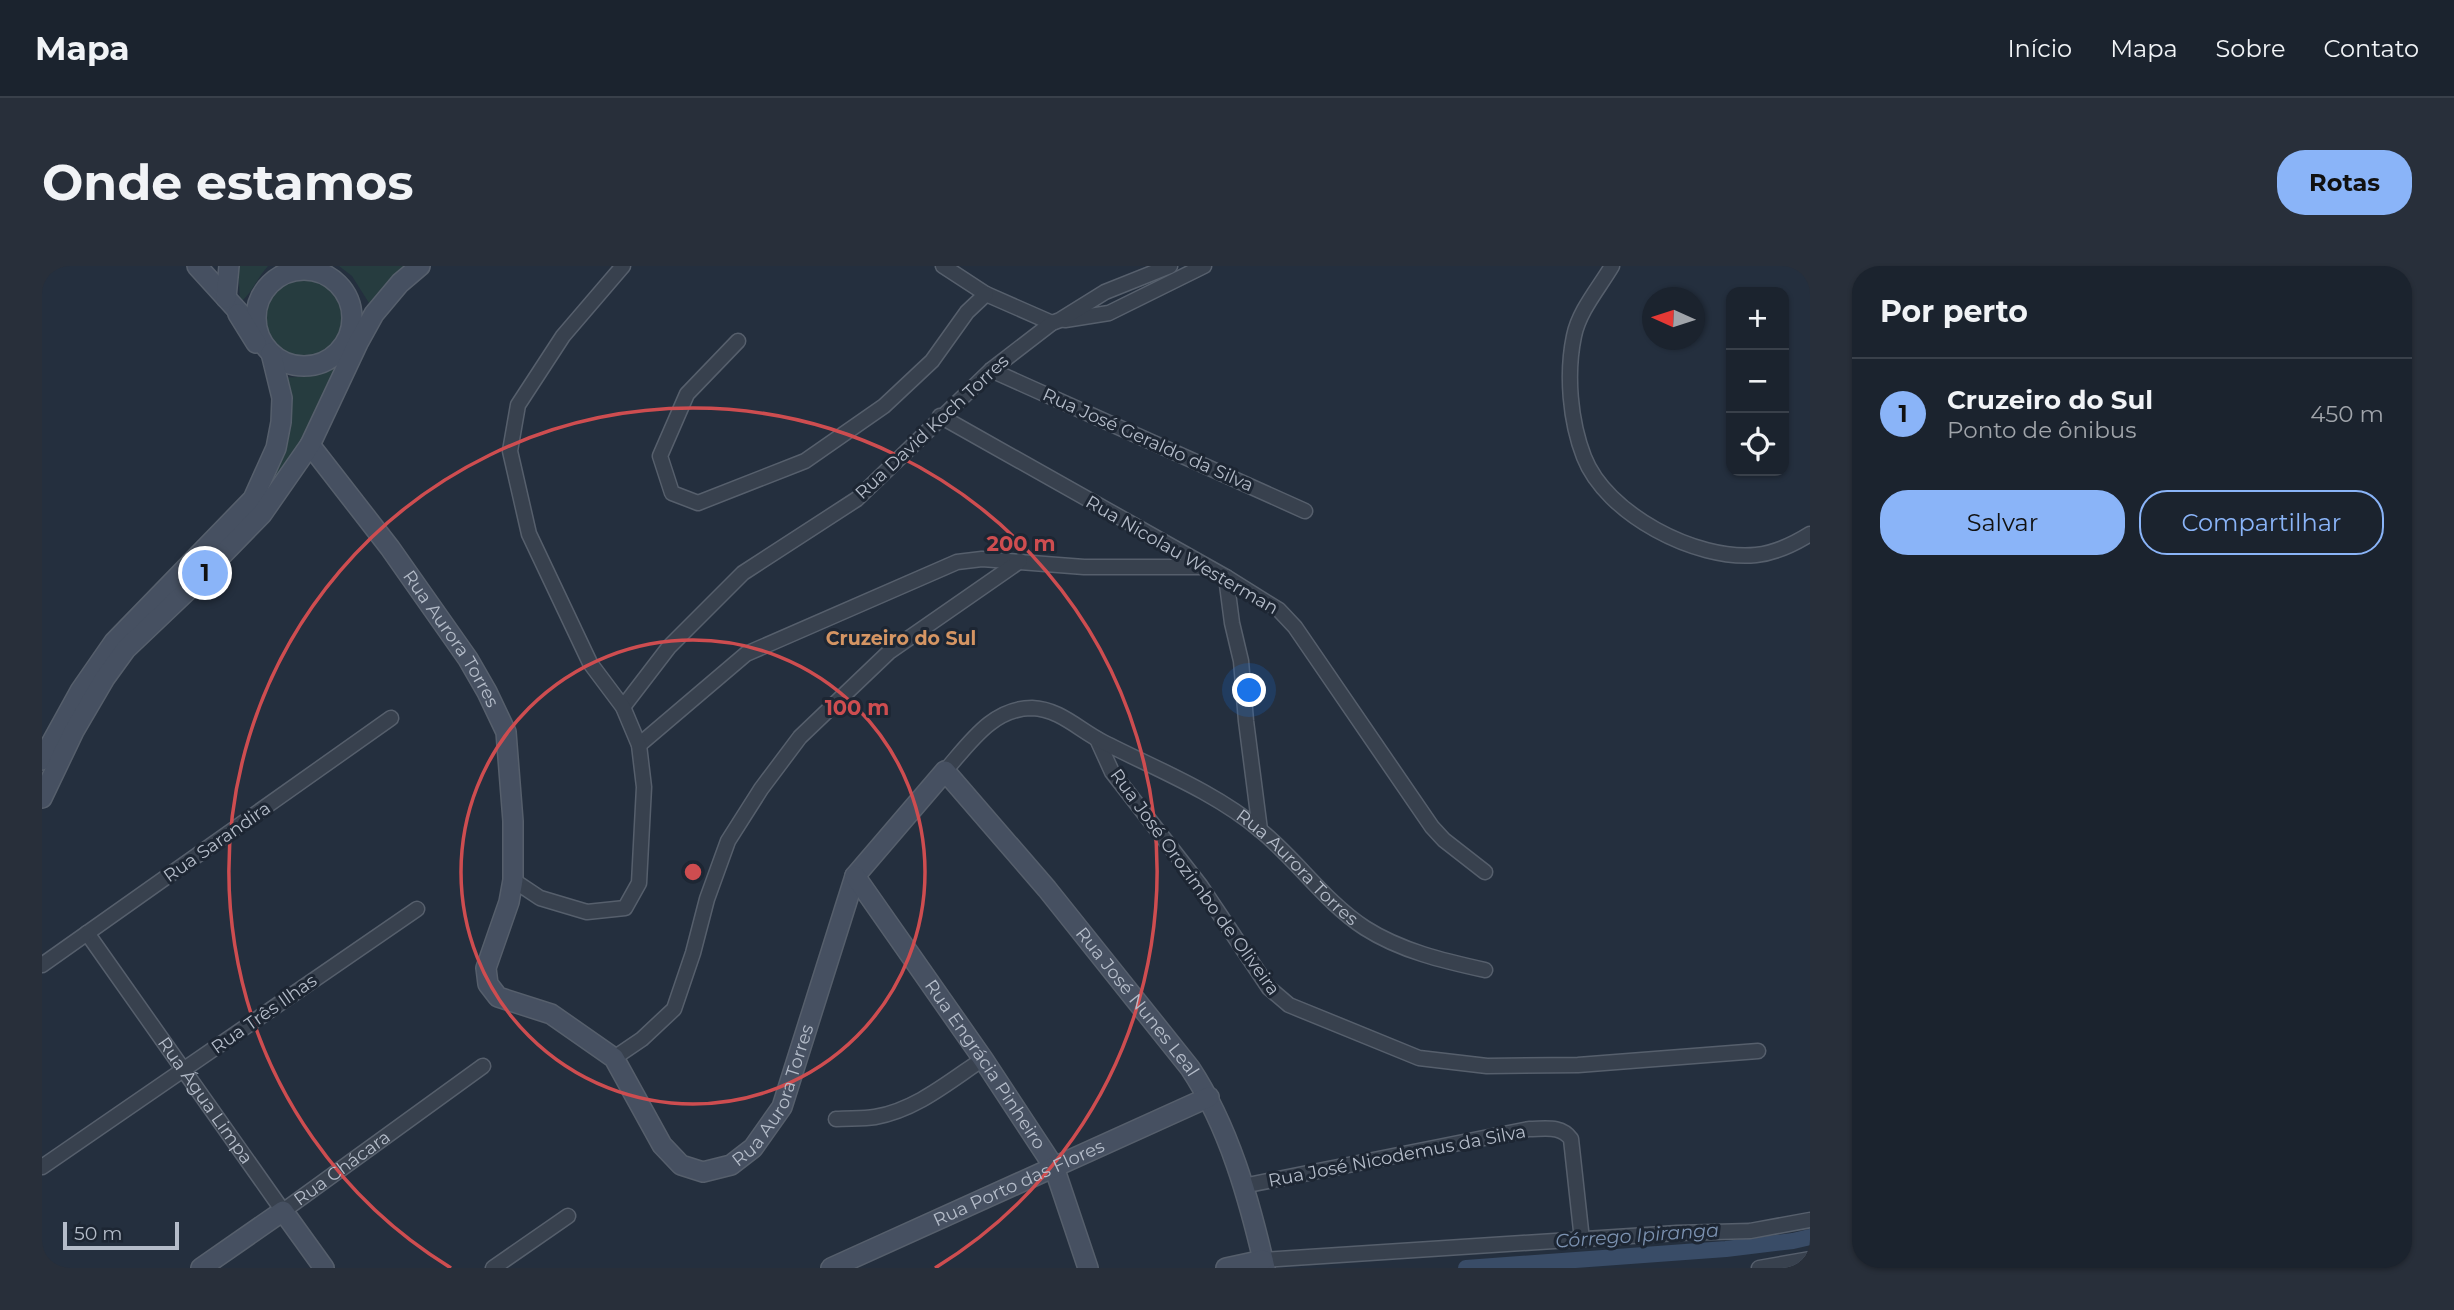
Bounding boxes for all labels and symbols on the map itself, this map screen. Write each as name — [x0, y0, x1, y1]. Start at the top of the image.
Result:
north arrow — [1642, 287, 1705, 350]
street label: Rua David Koch Torres — [851, 350, 1014, 504]
street label: Rua José Geraldo da Silva — [1039, 384, 1257, 496]
street label: Rua Nicolau Westerman — [1082, 491, 1282, 619]
text: 200 m — [987, 531, 1055, 556]
pin: 1 — [182, 547, 228, 599]
street label: Rua Aurora Torres — [398, 566, 504, 711]
district label: Cruzeiro do Sul — [826, 627, 976, 650]
your location — [1232, 673, 1266, 707]
text: 100 m — [825, 695, 889, 720]
street label: Rua José Orozimbo de Oliveira — [1105, 764, 1285, 1000]
street label: Rua Sarandira — [159, 797, 275, 887]
street label: Rua Aurora Torres — [1232, 805, 1363, 930]
centre of rings — [681, 860, 705, 884]
street label: Rua José Nunes Leal — [1071, 923, 1204, 1081]
street label: Rua Três Ilhas — [207, 969, 321, 1059]
street label: Rua Engrácia Pinheiro — [920, 975, 1050, 1154]
street label: Rua Aurora Torres — [728, 1021, 818, 1171]
street label: Rua Água Limpa — [153, 1033, 257, 1168]
street label: Rua José Nicodemus da Silva — [1266, 1120, 1528, 1192]
street label: Rua Chácara — [289, 1126, 395, 1211]
street label: Rua Porto das Flores — [930, 1135, 1108, 1231]
water label: Córrego Ipiranga — [1554, 1218, 1720, 1253]
scale bar — [63, 1219, 178, 1251]

